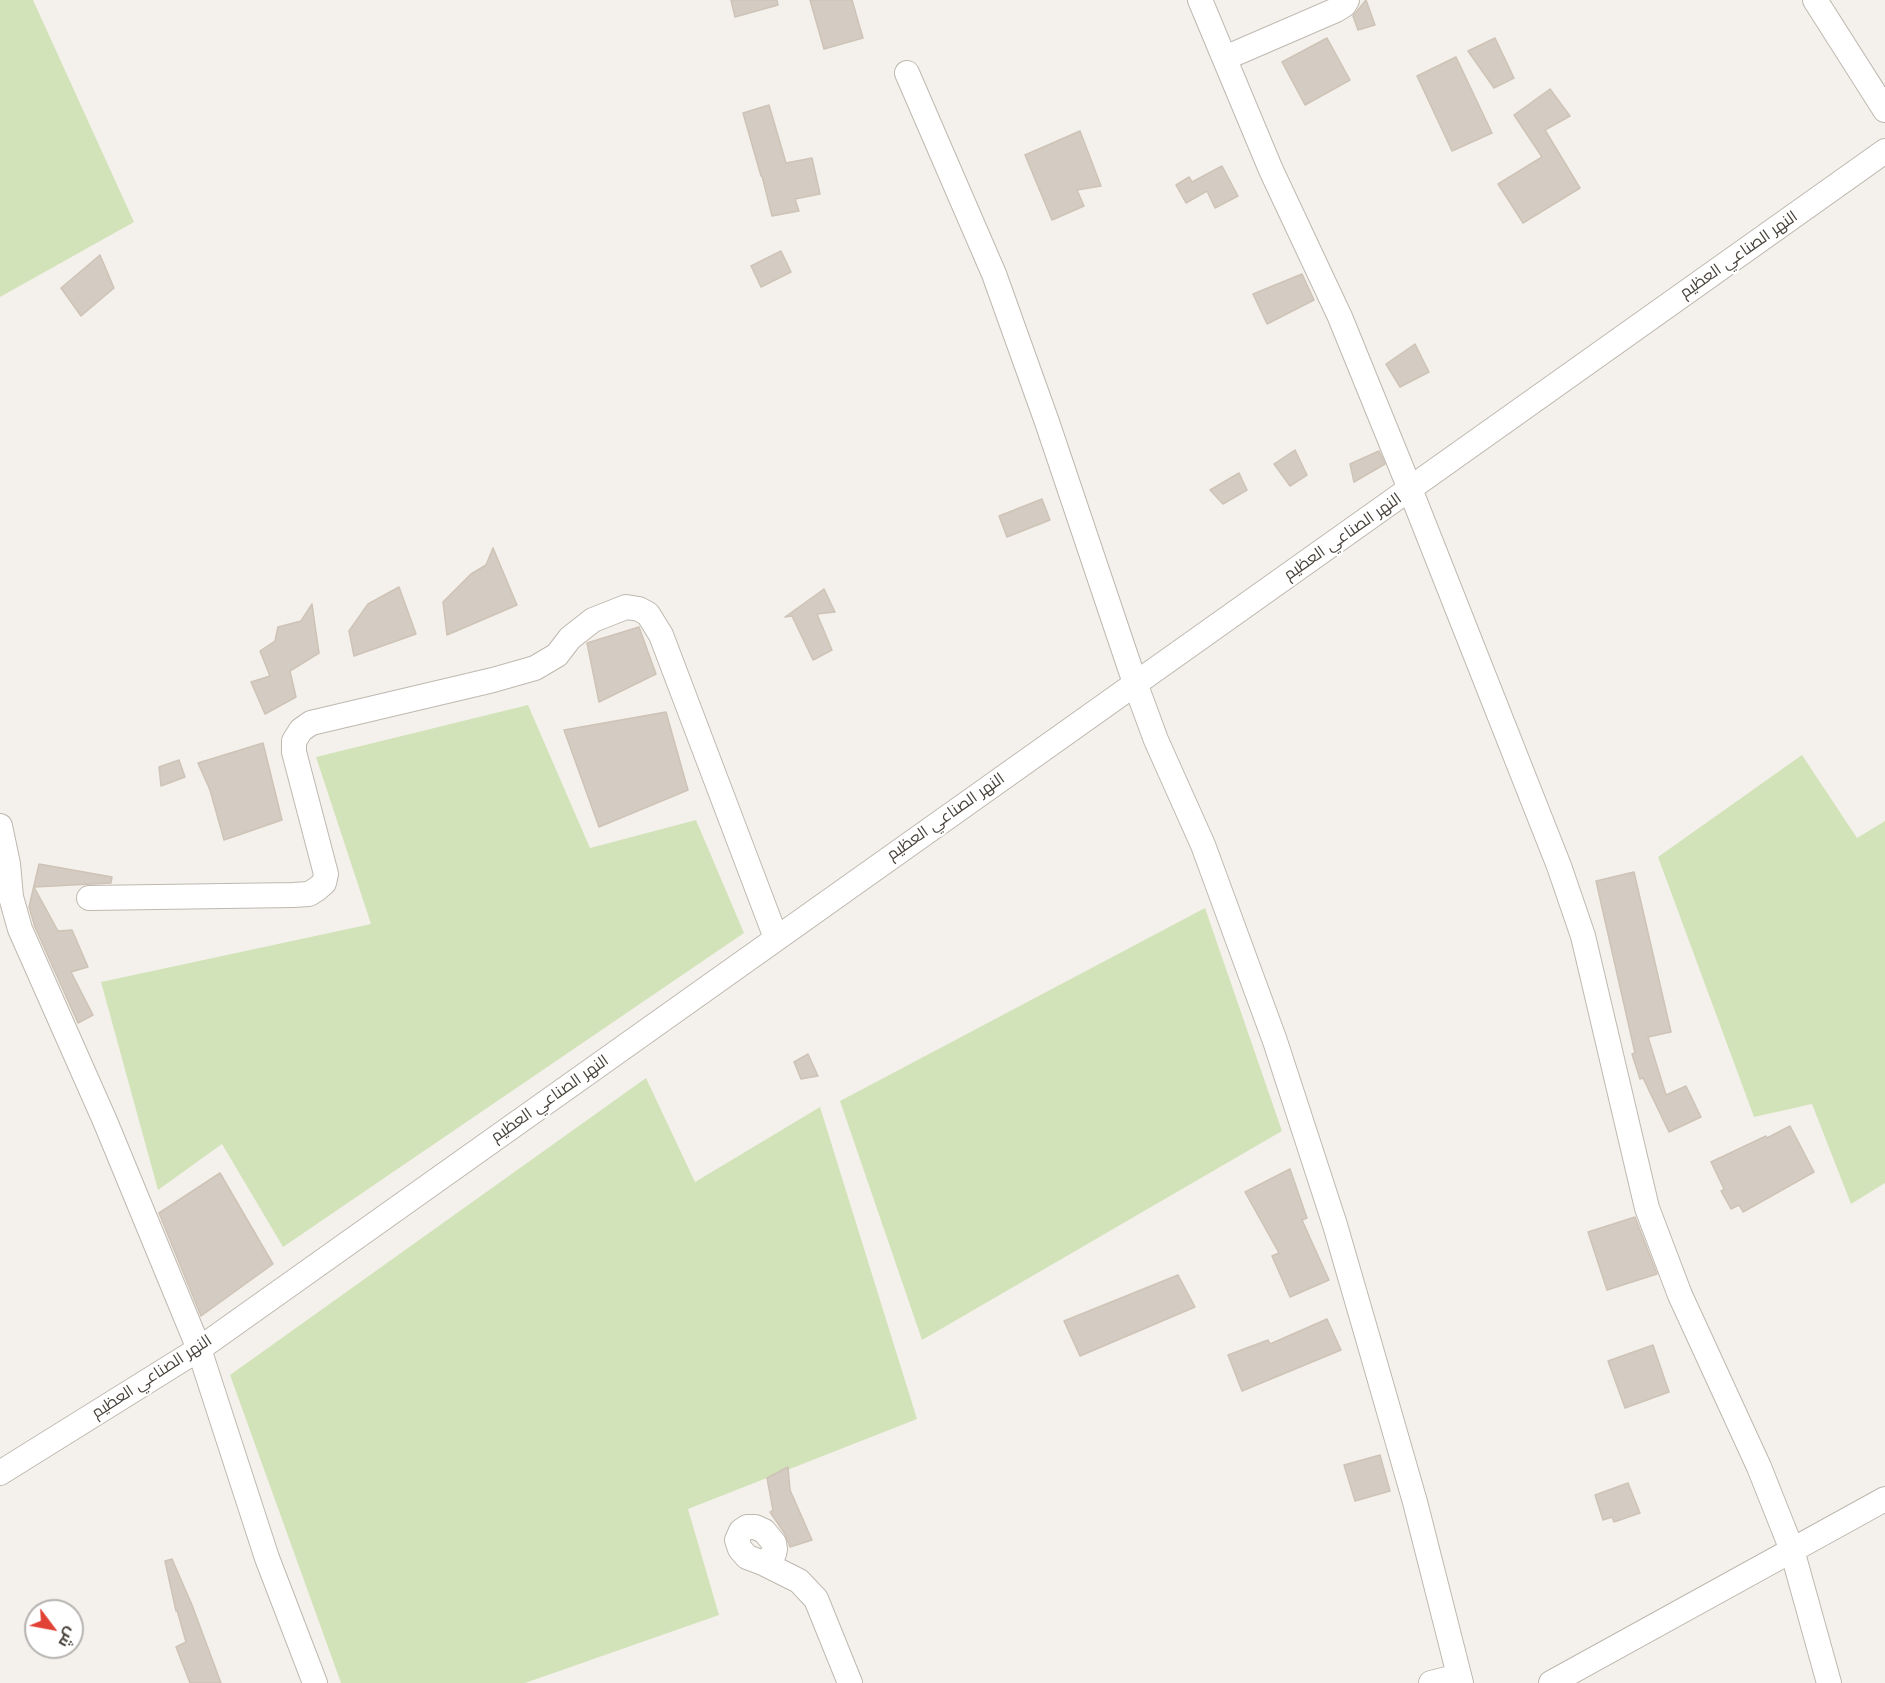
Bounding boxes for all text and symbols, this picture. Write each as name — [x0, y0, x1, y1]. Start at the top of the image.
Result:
street label: النهر الصناعي العظيم — [1676, 207, 1802, 303]
street label: النهر الصناعي العظيم — [1280, 489, 1406, 585]
street label: النهر الصناعي العظيم — [883, 769, 1009, 865]
street label: النهر الصناعي العظيم — [487, 1051, 613, 1147]
street label: النهر الصناعي العظيم — [88, 1331, 216, 1423]
north arrow — [24, 1599, 84, 1659]
text: ش — [55, 1625, 81, 1651]

